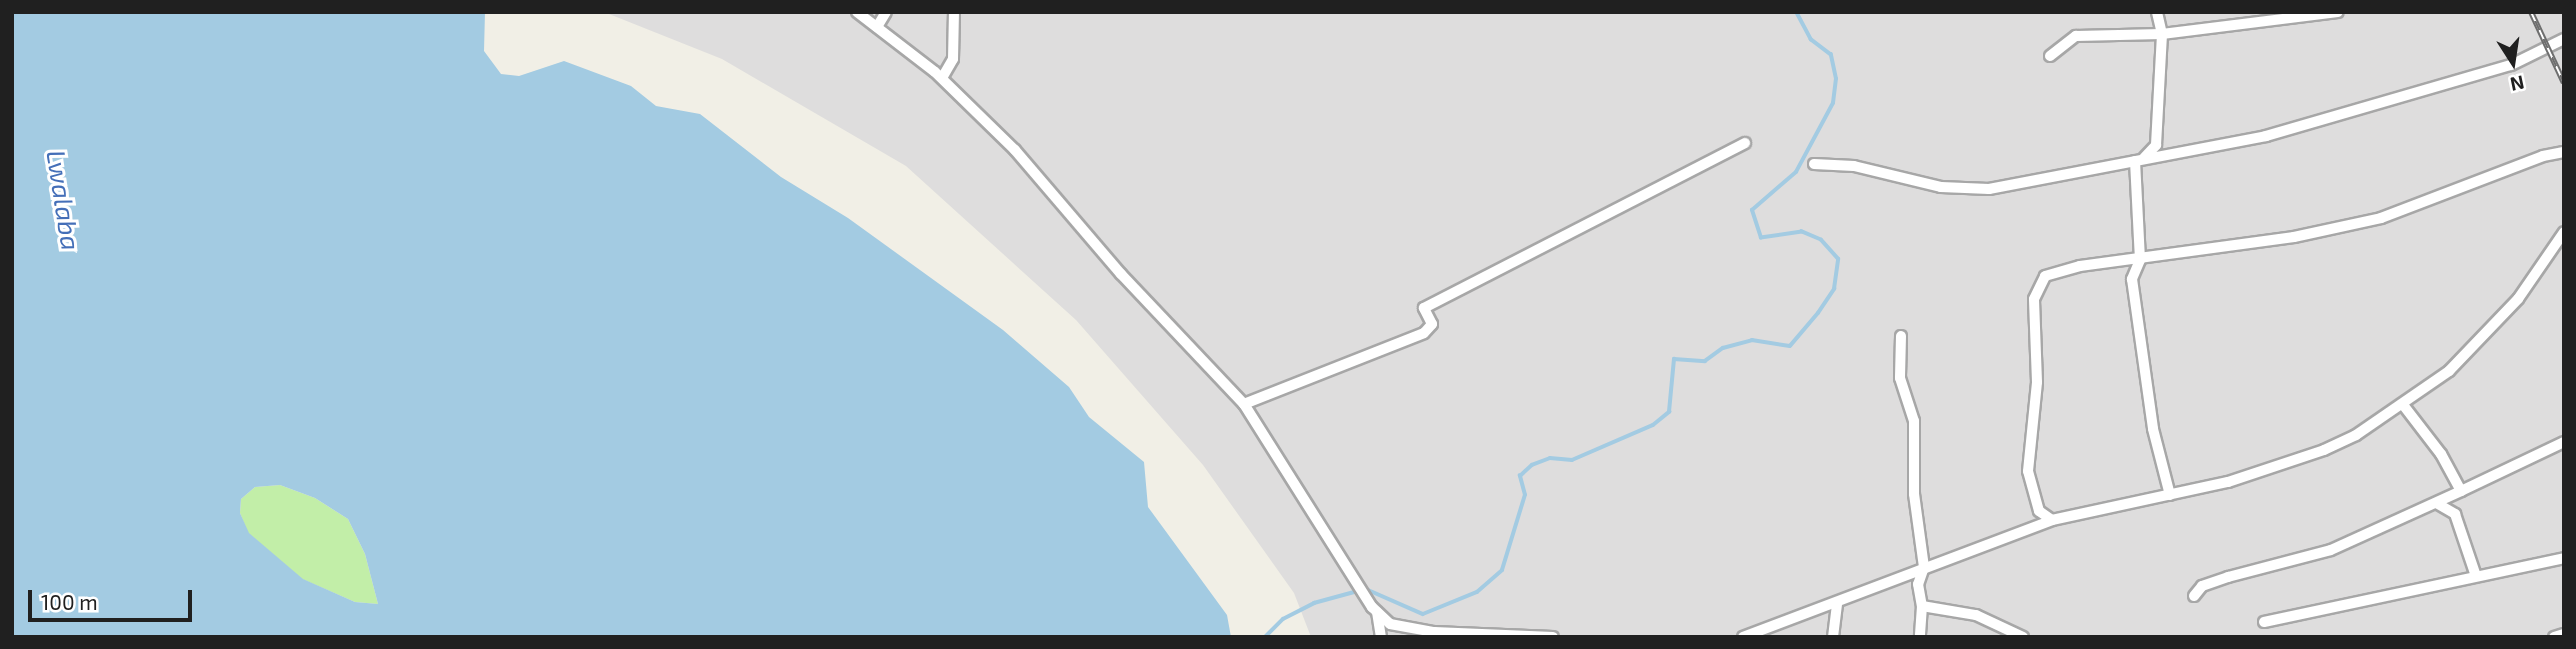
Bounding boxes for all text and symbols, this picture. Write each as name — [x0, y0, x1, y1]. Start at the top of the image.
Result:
north arrow — [2478, 28, 2548, 98]
text: N — [2508, 71, 2527, 97]
water label: Lwalaba — [41, 148, 87, 252]
scale bar — [32, 576, 196, 620]
text: 100 m — [41, 589, 98, 614]

